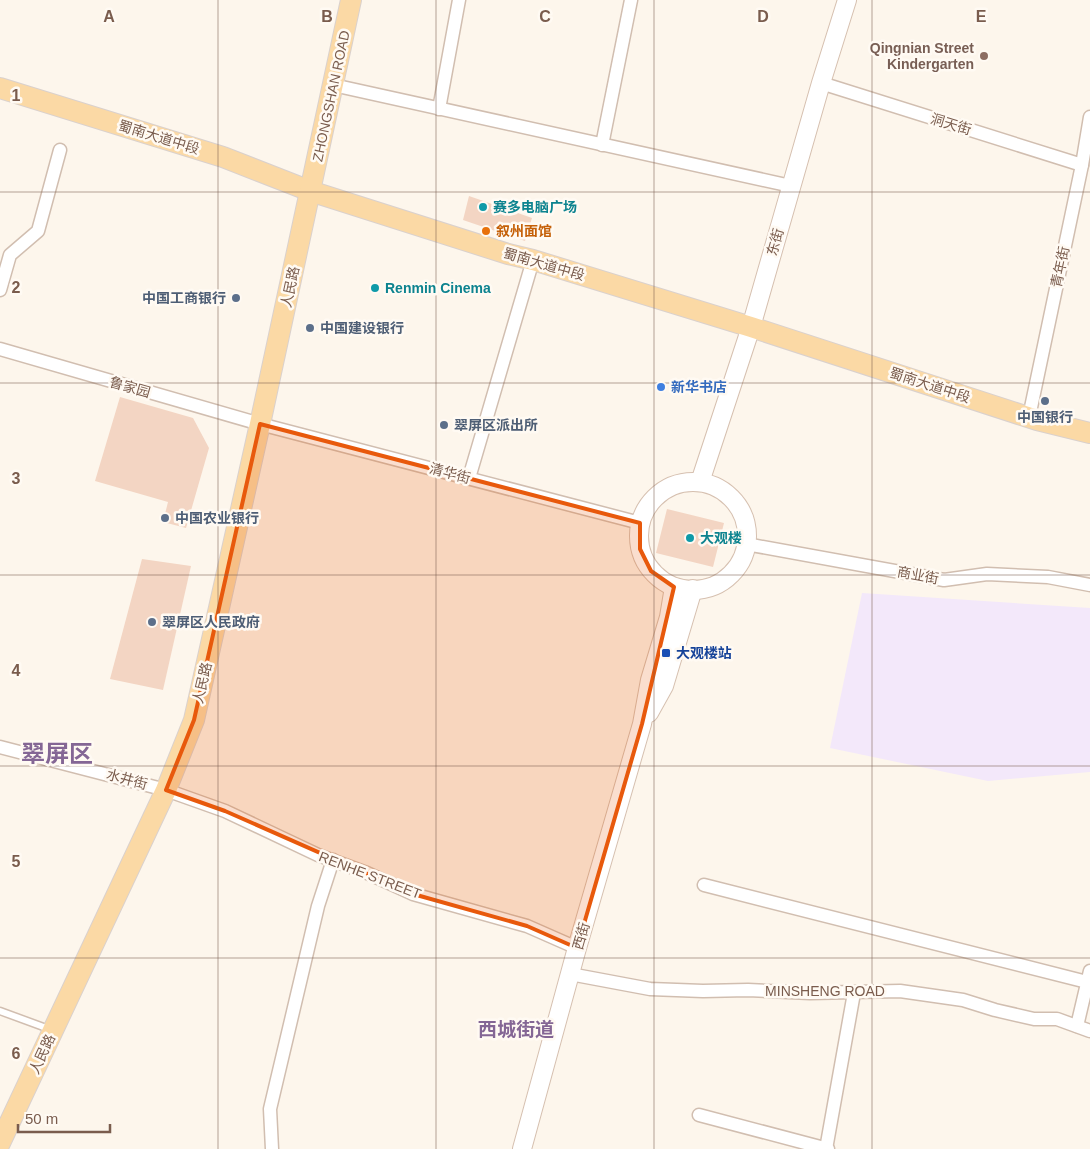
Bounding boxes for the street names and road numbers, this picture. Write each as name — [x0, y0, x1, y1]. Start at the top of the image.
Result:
street label: ZHONGSHAN ROAD — [309, 29, 353, 163]
street label: 洞天街 — [929, 110, 973, 138]
street label: 蜀南大道中段 — [116, 117, 202, 157]
street label: 东街 — [763, 226, 787, 258]
street label: 蜀南大道中段 — [501, 245, 587, 283]
street label: 青年街 — [1048, 245, 1072, 289]
street label: 人民路 — [278, 265, 302, 309]
street label: 蜀南大道中段 — [888, 364, 972, 406]
street label: 鲁家园 — [108, 374, 152, 400]
street label: 清华街 — [428, 460, 472, 486]
street label: 商业街 — [896, 563, 940, 587]
street label: 人民路 — [189, 661, 215, 705]
street label: 水井街 — [105, 766, 149, 792]
street label: RENHE STREET — [317, 848, 424, 902]
street label: 西街 — [569, 920, 593, 952]
street label: MINSHENG ROAD — [765, 983, 885, 999]
street label: 人民路 — [26, 1032, 58, 1076]

